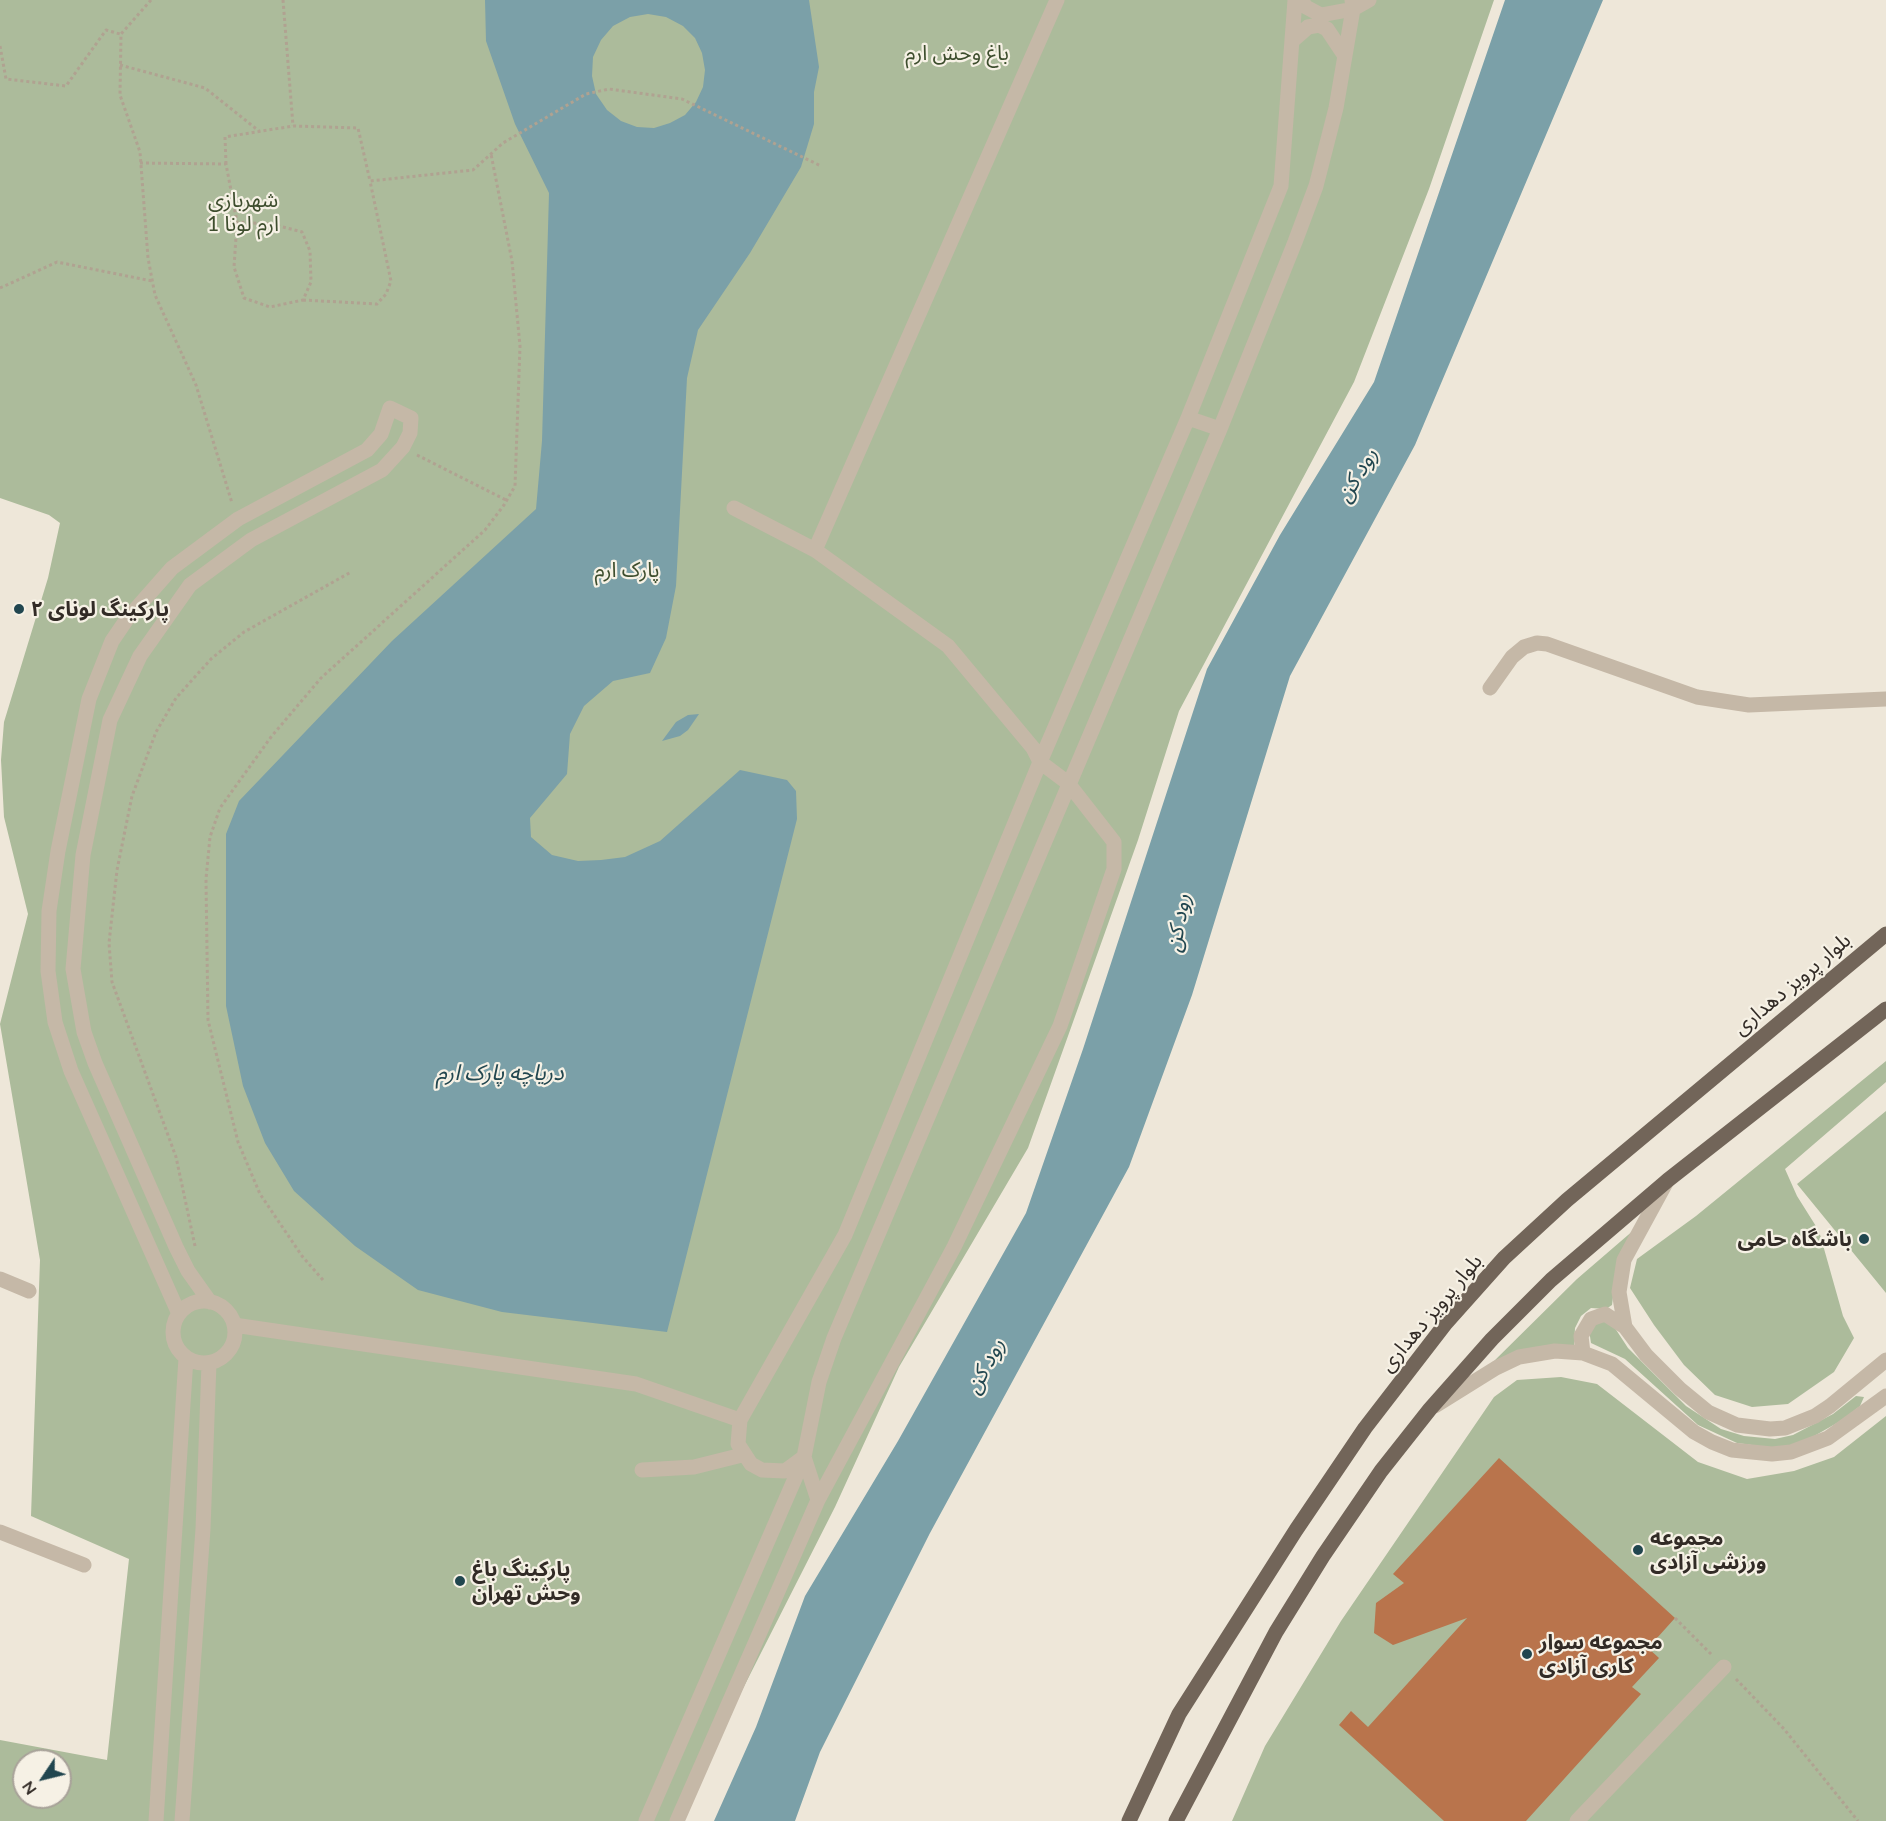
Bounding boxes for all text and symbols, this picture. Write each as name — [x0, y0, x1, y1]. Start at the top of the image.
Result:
park label: باغ وحش ارم — [905, 40, 1009, 66]
park label: شهربازی ارم لونا 1 — [207, 187, 279, 237]
water label: رود کن — [1331, 443, 1383, 507]
park label: پارک ارم — [594, 557, 660, 583]
place label: پارکینگ لونای ۲ — [31, 596, 169, 622]
marker: پارکینگ لونای ۲ — [12, 602, 26, 616]
water label: رود کن — [1160, 892, 1196, 954]
street label: بلوار پرویز دهداری — [1728, 927, 1856, 1041]
water label: دریاچه پارک ارم — [436, 1060, 564, 1086]
place label: باشگاه حامی — [1737, 1226, 1852, 1252]
marker: باشگاه حامی — [1857, 1232, 1871, 1246]
street label: بلوار پرویز دهداری — [1374, 1249, 1488, 1377]
water label: رود کن — [960, 1334, 1010, 1398]
place label: مجموعه ورزشی آزادی — [1650, 1525, 1766, 1575]
marker: مجموعه ورزشی آزادی — [1631, 1543, 1645, 1557]
place label: پارکینگ باغ وحش تهران — [472, 1556, 581, 1606]
marker: پارکینگ باغ وحش تهران — [453, 1574, 467, 1588]
place label: مجموعه سوار کاری آزادی — [1539, 1629, 1663, 1679]
marker: مجموعه سوار کاری آزادی — [1520, 1647, 1534, 1661]
north arrow — [12, 1749, 72, 1809]
text: N — [17, 1778, 40, 1799]

